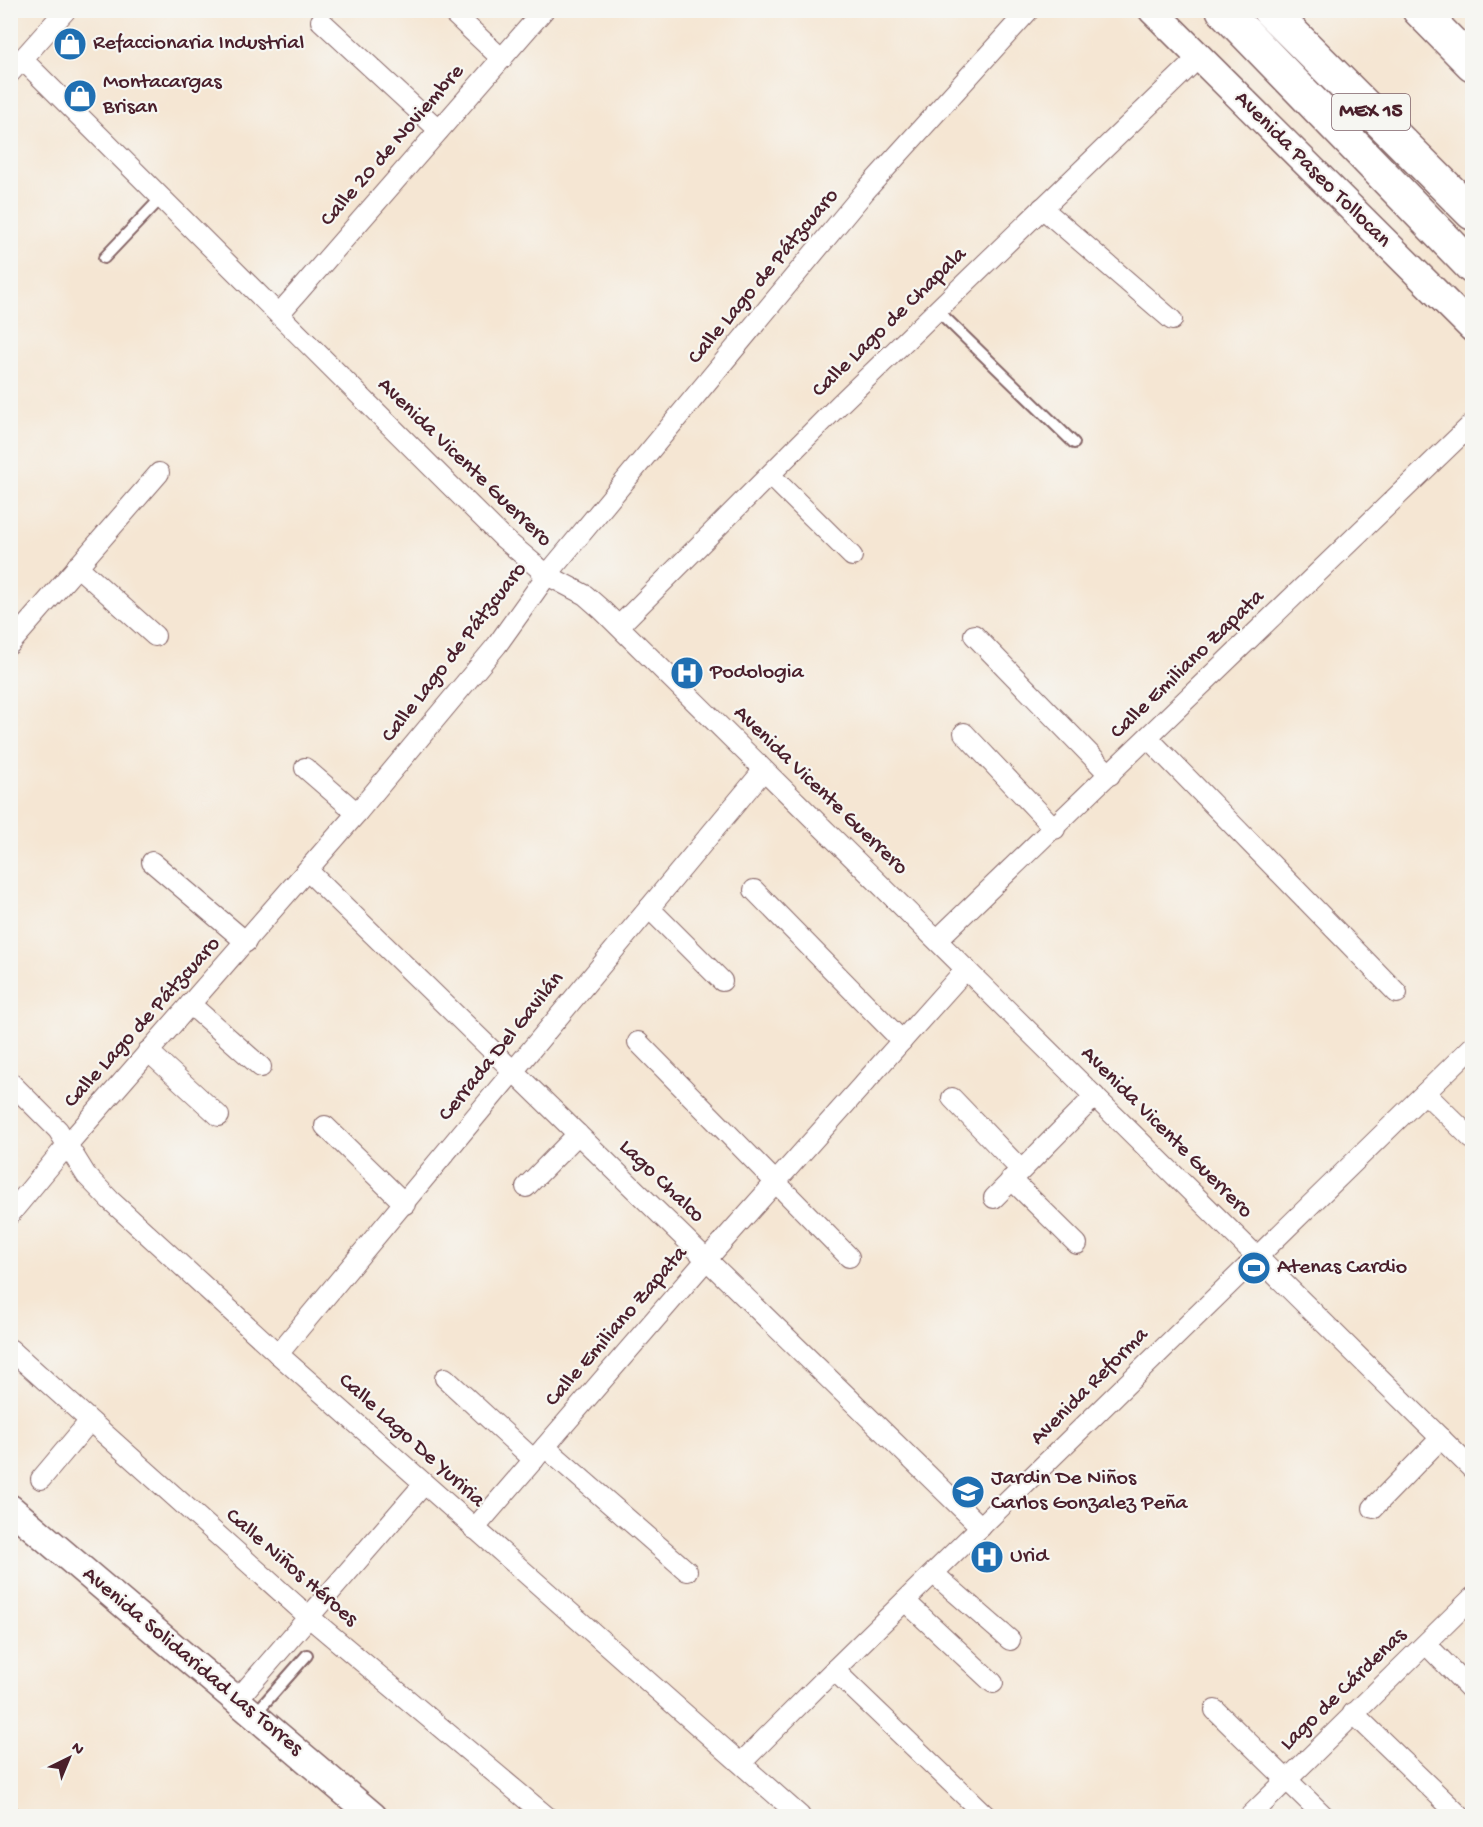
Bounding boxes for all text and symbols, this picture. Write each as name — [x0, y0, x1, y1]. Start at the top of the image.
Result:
shop icon: Refaccionaria Industrial — [52, 26, 88, 62]
place label: Refaccionaria Industrial — [93, 31, 304, 57]
street label: Calle 20 de Noviembre — [316, 59, 471, 232]
place label: Montacargas Brisan — [102, 70, 223, 121]
shop icon: Montacargas Brisan — [62, 78, 98, 114]
street label: Avenida Paseo Tollocan — [1228, 86, 1396, 254]
road number: MEX 15 — [1332, 94, 1410, 130]
street label: Calle Lago de Pátzcuaro — [683, 184, 845, 370]
street label: Calle Lago de Chapala — [807, 242, 973, 404]
street label: Avenida Vicente Guerrero — [371, 373, 557, 553]
street label: Calle Lago de Pátzcuaro — [377, 558, 533, 748]
street label: Calle Emiliano Zapata — [1106, 584, 1271, 745]
hospital icon: Podologia — [669, 655, 705, 691]
place label: Podologia — [709, 660, 804, 686]
street label: Avenida Vicente Guerrero — [727, 701, 913, 881]
street label: Calle Lago de Pátzcuaro — [59, 932, 227, 1114]
street label: Cerrada Del Gavilán — [434, 966, 571, 1127]
street label: Avenida Vicente Guerrero — [1074, 1041, 1258, 1225]
street label: Lago Chalco — [613, 1135, 709, 1229]
street label: Calle Emiliano Zapata — [540, 1241, 694, 1413]
sports icon: Atenas Cardio — [1236, 1250, 1272, 1286]
place label: Atenas Cardio — [1277, 1255, 1407, 1281]
street label: Avenida Reforma — [1026, 1322, 1155, 1451]
street label: Calle Lago De Yuriria — [332, 1368, 490, 1514]
place label: Jardin De Niños Carlos Gonzalez Peña — [991, 1466, 1188, 1517]
school or university icon: Jardin De Niños Carlos Gonzalez Peña — [950, 1474, 986, 1510]
street label: Calle Niños Héroes — [219, 1503, 363, 1633]
hospital icon: Urid — [969, 1539, 1005, 1575]
place label: Urid — [1010, 1544, 1050, 1570]
street label: Avenida Solidaridad Las Torres — [76, 1562, 308, 1763]
street label: Lago de Cárdenas — [1275, 1622, 1413, 1757]
north arrow — [39, 1728, 99, 1788]
text: N — [67, 1739, 88, 1760]

